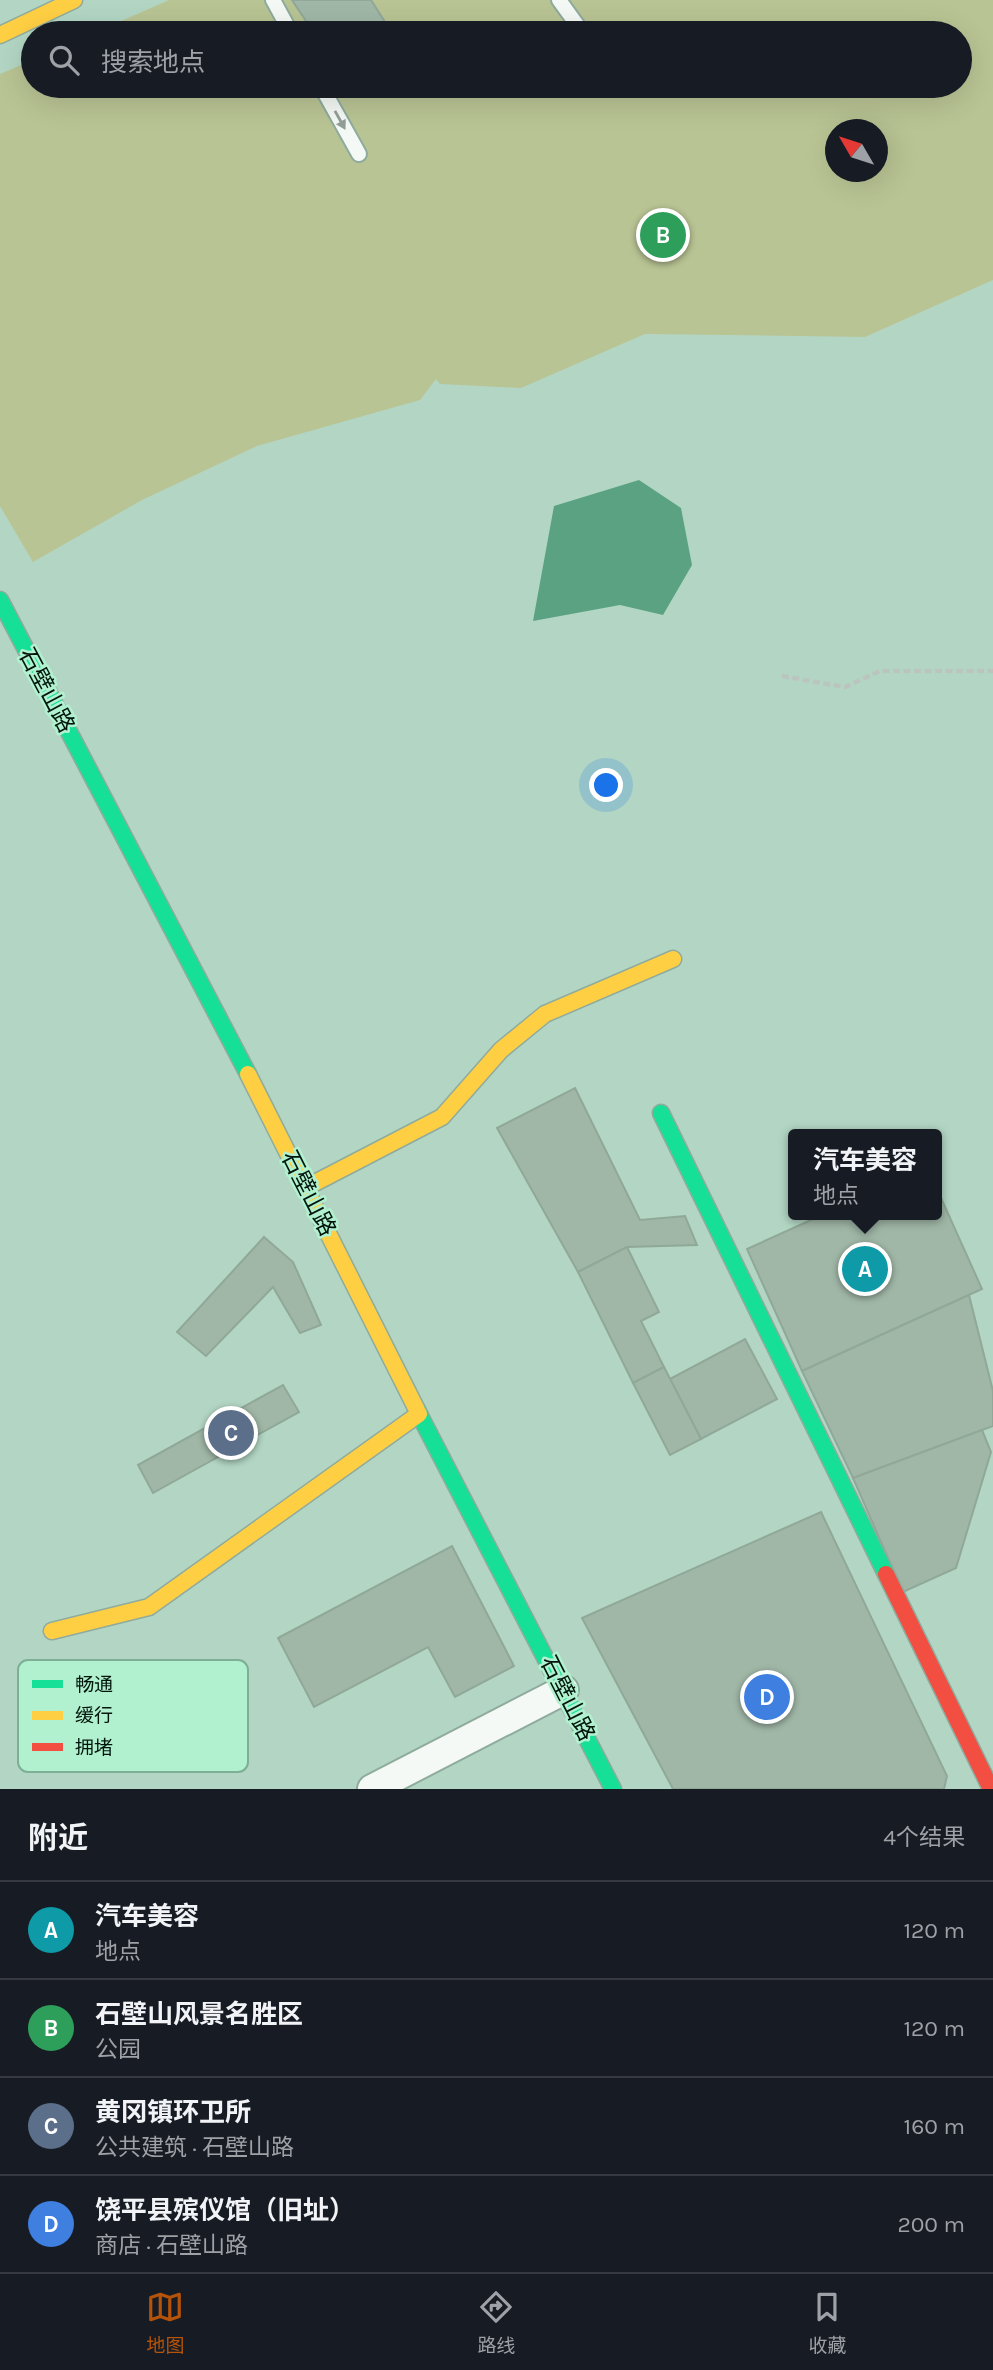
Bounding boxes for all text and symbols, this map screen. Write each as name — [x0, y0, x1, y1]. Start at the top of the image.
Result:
search box — [21, 21, 972, 98]
icon: search — [45, 41, 83, 79]
text: 搜索地点 — [101, 47, 205, 78]
one-way arrow — [334, 110, 346, 130]
north arrow — [825, 119, 888, 182]
pin: B — [640, 209, 686, 261]
street label: 石壁山路 — [13, 643, 80, 737]
your location — [589, 768, 623, 802]
popup — [788, 1129, 942, 1220]
text: 汽车美容 — [813, 1145, 917, 1176]
street label: 石壁山路 — [276, 1146, 341, 1240]
text: 地点 — [813, 1182, 859, 1209]
pin: A — [842, 1243, 888, 1295]
pin: C — [208, 1407, 254, 1459]
street label: 石壁山路 — [535, 1651, 600, 1745]
legend — [18, 1660, 248, 1772]
pin: D — [744, 1671, 790, 1723]
text: 畅通 — [75, 1674, 113, 1696]
text: 缓行 — [75, 1705, 113, 1727]
text: 拥堵 — [75, 1737, 113, 1759]
text: 附近 — [28, 1820, 88, 1856]
text: 4个结果 — [883, 1824, 965, 1851]
text: 汽车美容 — [95, 1901, 199, 1932]
text: A — [44, 1917, 58, 1944]
text: 120 m — [903, 1917, 965, 1944]
text: 地点 — [95, 1938, 141, 1965]
text: 石壁山风景名胜区 — [95, 1999, 303, 2030]
text: B — [44, 2015, 58, 2042]
text: 120 m — [903, 2015, 965, 2042]
text: 公园 — [95, 2036, 141, 2063]
text: 黄冈镇环卫所 — [95, 2097, 251, 2128]
text: C — [44, 2113, 58, 2140]
text: 160 m — [904, 2113, 965, 2140]
text: 公共建筑 · 石壁山路 — [95, 2134, 294, 2161]
text: 饶平县殡仪馆（旧址） — [95, 2195, 355, 2226]
text: D — [43, 2211, 59, 2238]
text: 200 m — [897, 2211, 965, 2238]
text: 商店 · 石壁山路 — [95, 2232, 248, 2259]
tab: 地图 — [146, 2288, 185, 2357]
tab: 路线 — [477, 2288, 516, 2357]
tab: 收藏 — [808, 2288, 847, 2357]

